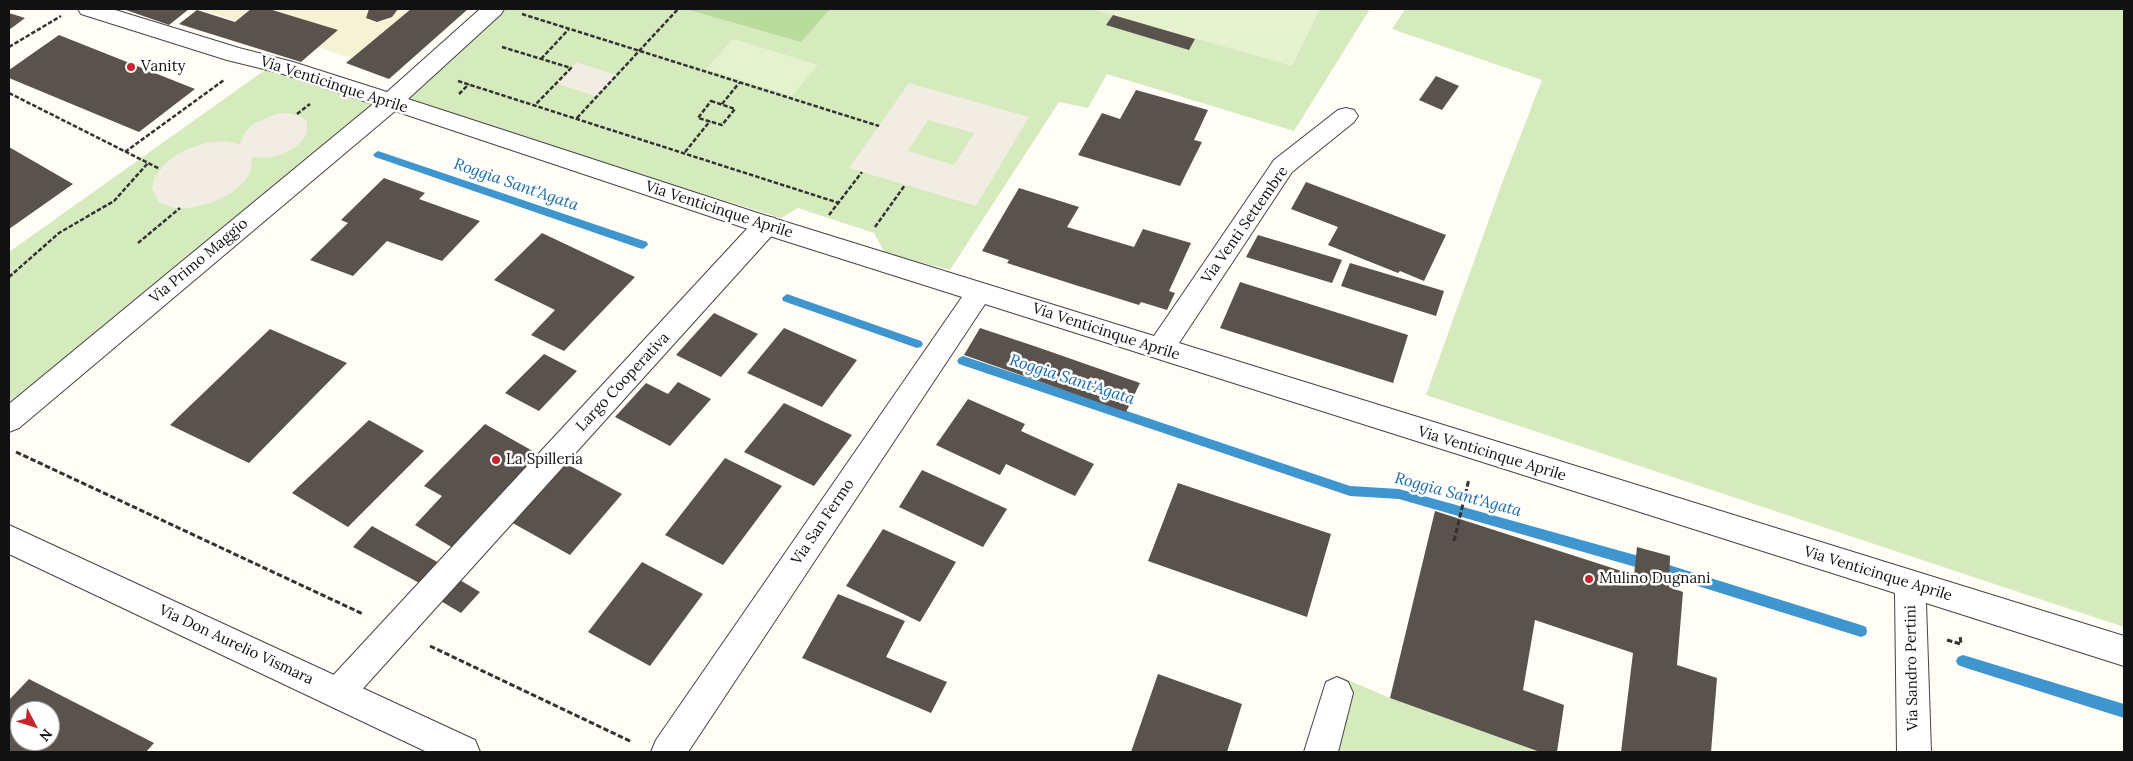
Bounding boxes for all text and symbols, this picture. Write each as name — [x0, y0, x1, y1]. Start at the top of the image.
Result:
street label: Via Venticinque Aprile — [258, 53, 410, 117]
place label: Vanity — [141, 58, 185, 76]
marker: Vanity — [125, 61, 137, 73]
water label: Roggia Sant'Agata — [451, 155, 581, 215]
street label: Via Venti Settembre — [1198, 163, 1292, 287]
street label: Via Venticinque Aprile — [643, 178, 795, 242]
street label: Via Primo Maggio — [146, 215, 252, 307]
street label: Via Venticinque Aprile — [1030, 300, 1182, 364]
street label: Largo Cooperativa — [573, 329, 673, 435]
water label: Roggia Sant'Agata — [1007, 351, 1137, 409]
street label: Via Venticinque Aprile — [1416, 423, 1568, 485]
place label: La Spilleria — [506, 451, 583, 469]
marker: La Spilleria — [490, 454, 502, 466]
water label: Roggia Sant'Agata — [1392, 469, 1524, 521]
street label: Via San Fermo — [788, 476, 858, 568]
street label: Via Venticinque Aprile — [1802, 543, 1954, 605]
place label: Mulino Dugnani — [1599, 570, 1710, 588]
marker: Mulino Dugnani — [1583, 573, 1595, 585]
street label: Via Don Aurelio Vismara — [156, 601, 316, 689]
street label: Via Sandro Pertini — [1902, 605, 1922, 731]
north arrow — [10, 701, 60, 751]
text: N — [35, 725, 56, 745]

